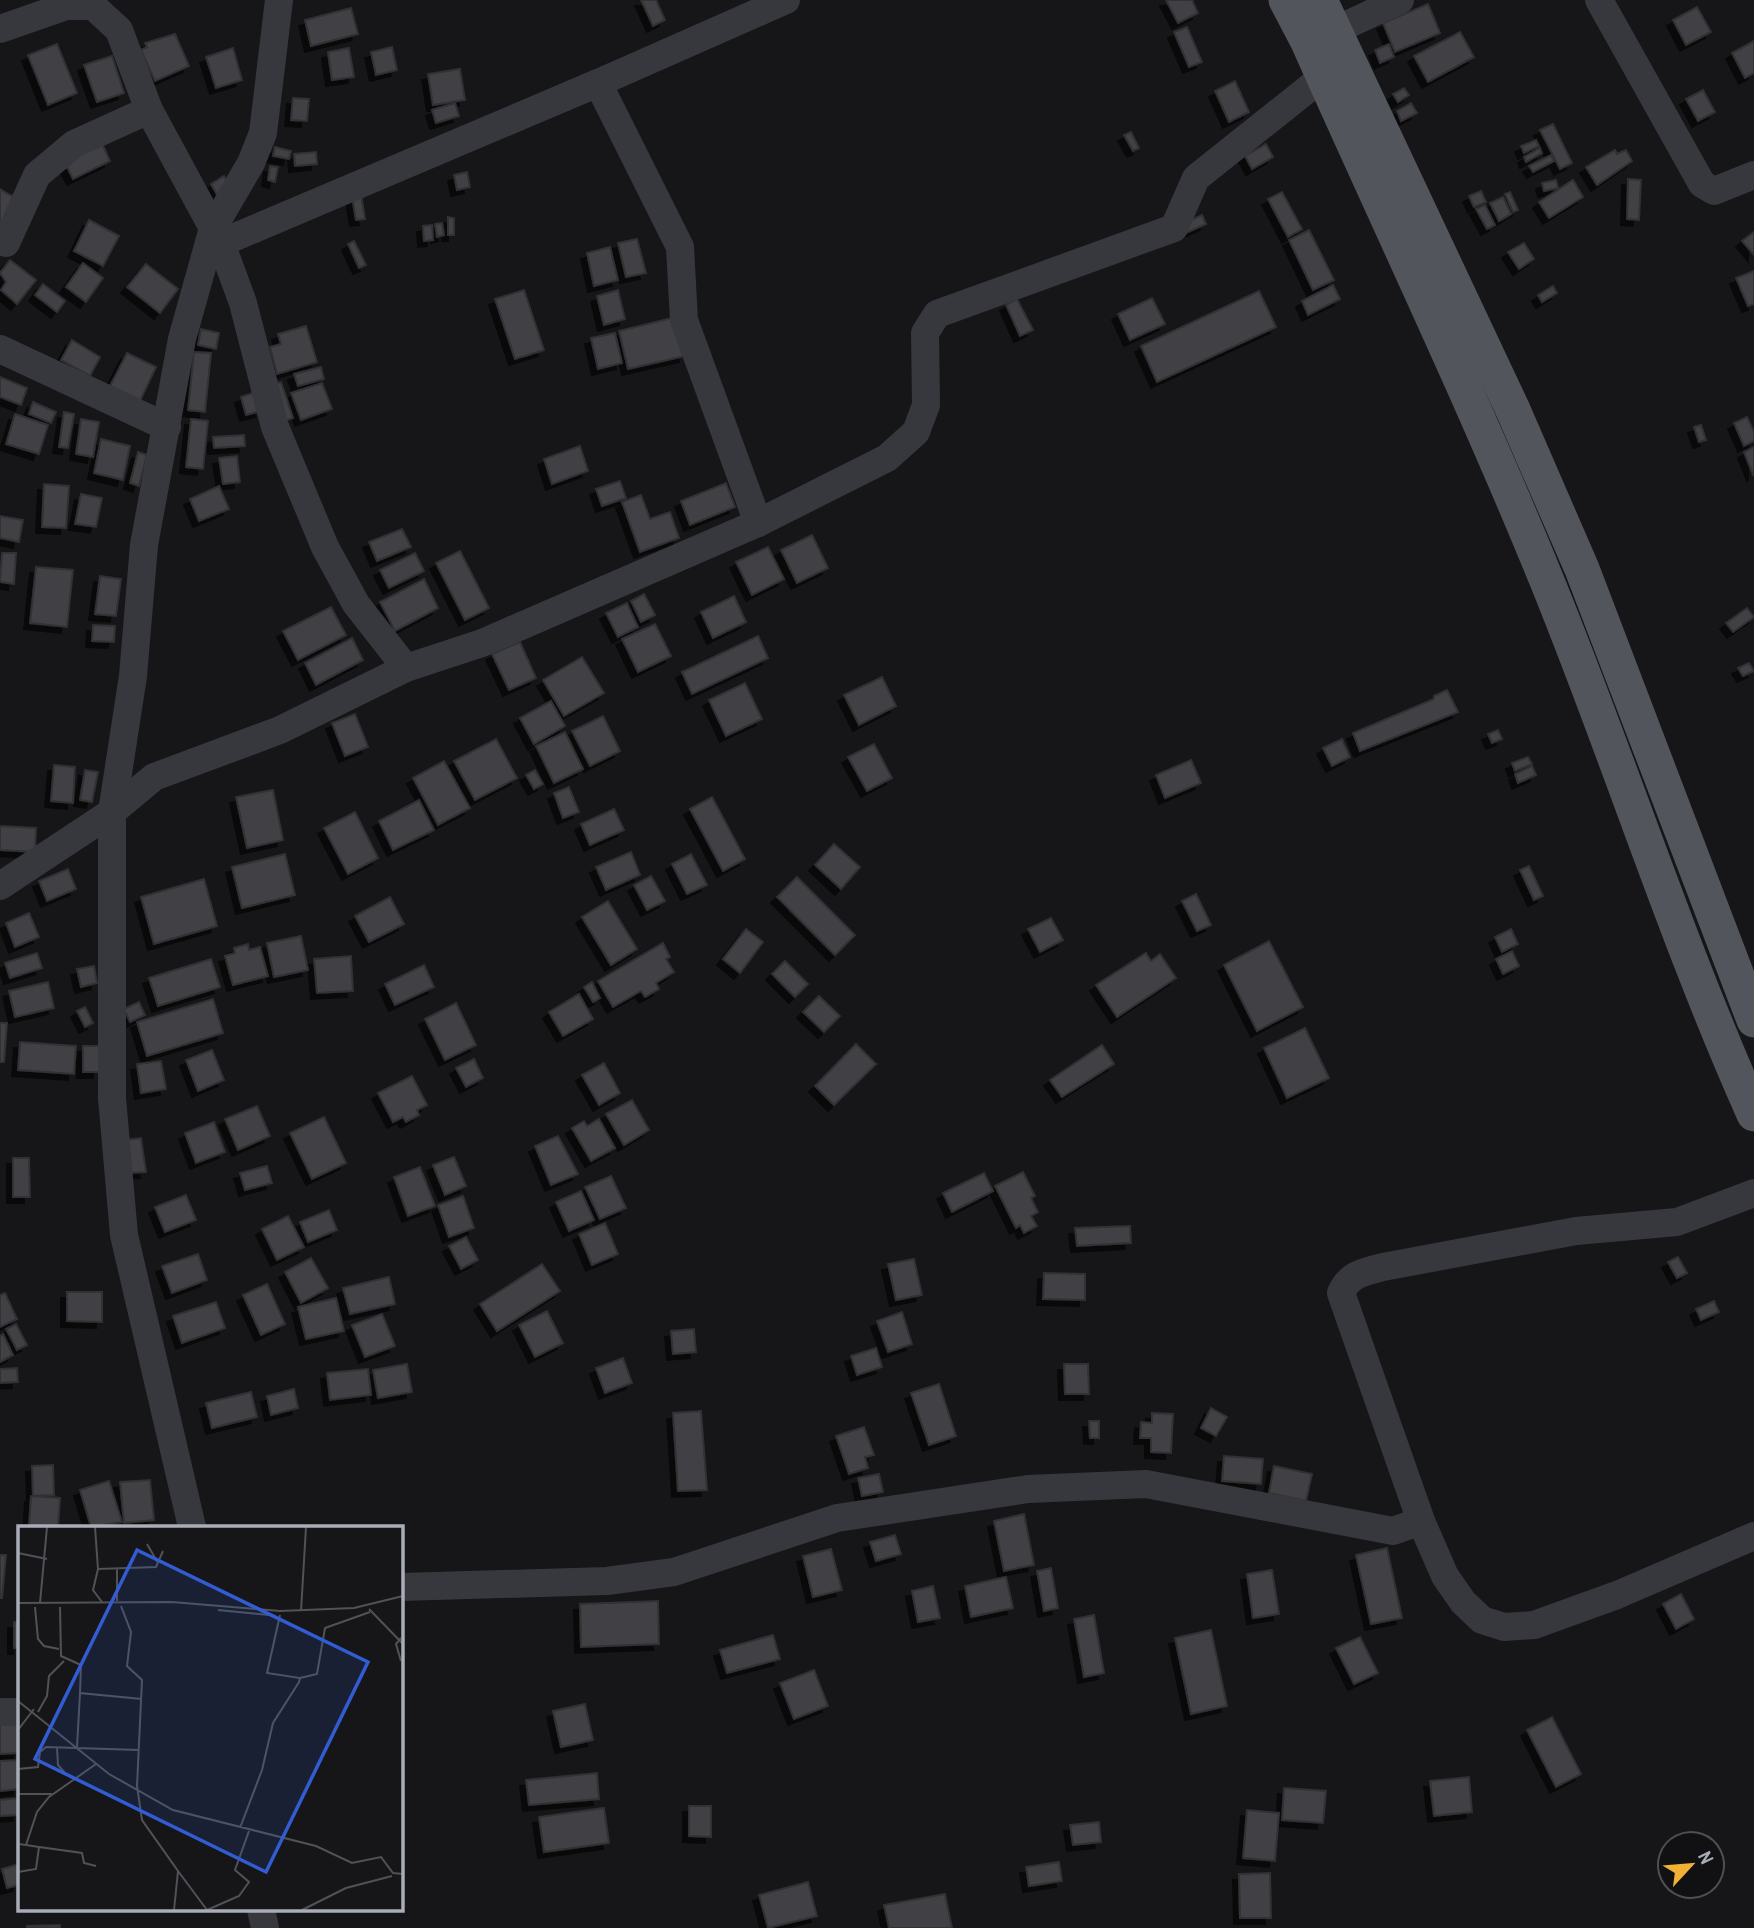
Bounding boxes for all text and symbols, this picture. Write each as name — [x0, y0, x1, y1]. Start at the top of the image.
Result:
inset map — [18, 1526, 402, 1910]
north arrow — [1656, 1830, 1726, 1900]
text: N — [1692, 1847, 1720, 1868]

